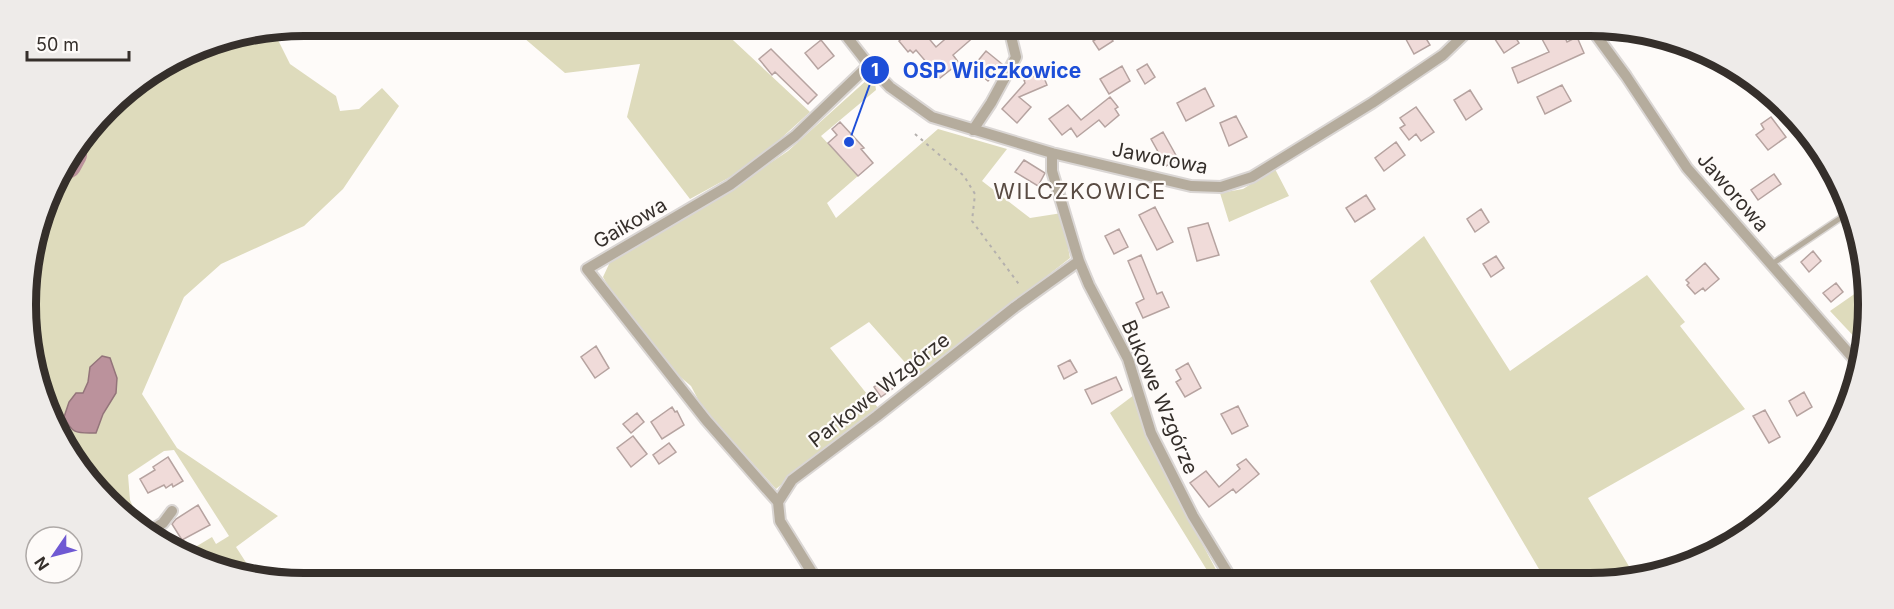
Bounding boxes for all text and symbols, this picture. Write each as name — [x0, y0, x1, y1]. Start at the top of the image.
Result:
scale bar — [27, 24, 129, 62]
text: 50 m — [36, 34, 79, 55]
callout: OSP Wilczkowice — [860, 51, 1093, 90]
text: OSP Wilczkowice — [903, 58, 1081, 83]
text: 1 — [871, 59, 879, 80]
street label: Jaworowa — [1110, 137, 1210, 179]
street label: Jaworowa — [1692, 147, 1774, 237]
district label: WILCZKOWICE — [993, 178, 1167, 204]
street label: Gaikowa — [589, 192, 671, 254]
street label: Bukowe Wzgórze — [1117, 316, 1203, 478]
street label: Parkowe Wzgórze — [804, 328, 954, 452]
north arrow — [24, 525, 84, 585]
text: N — [30, 553, 53, 574]

